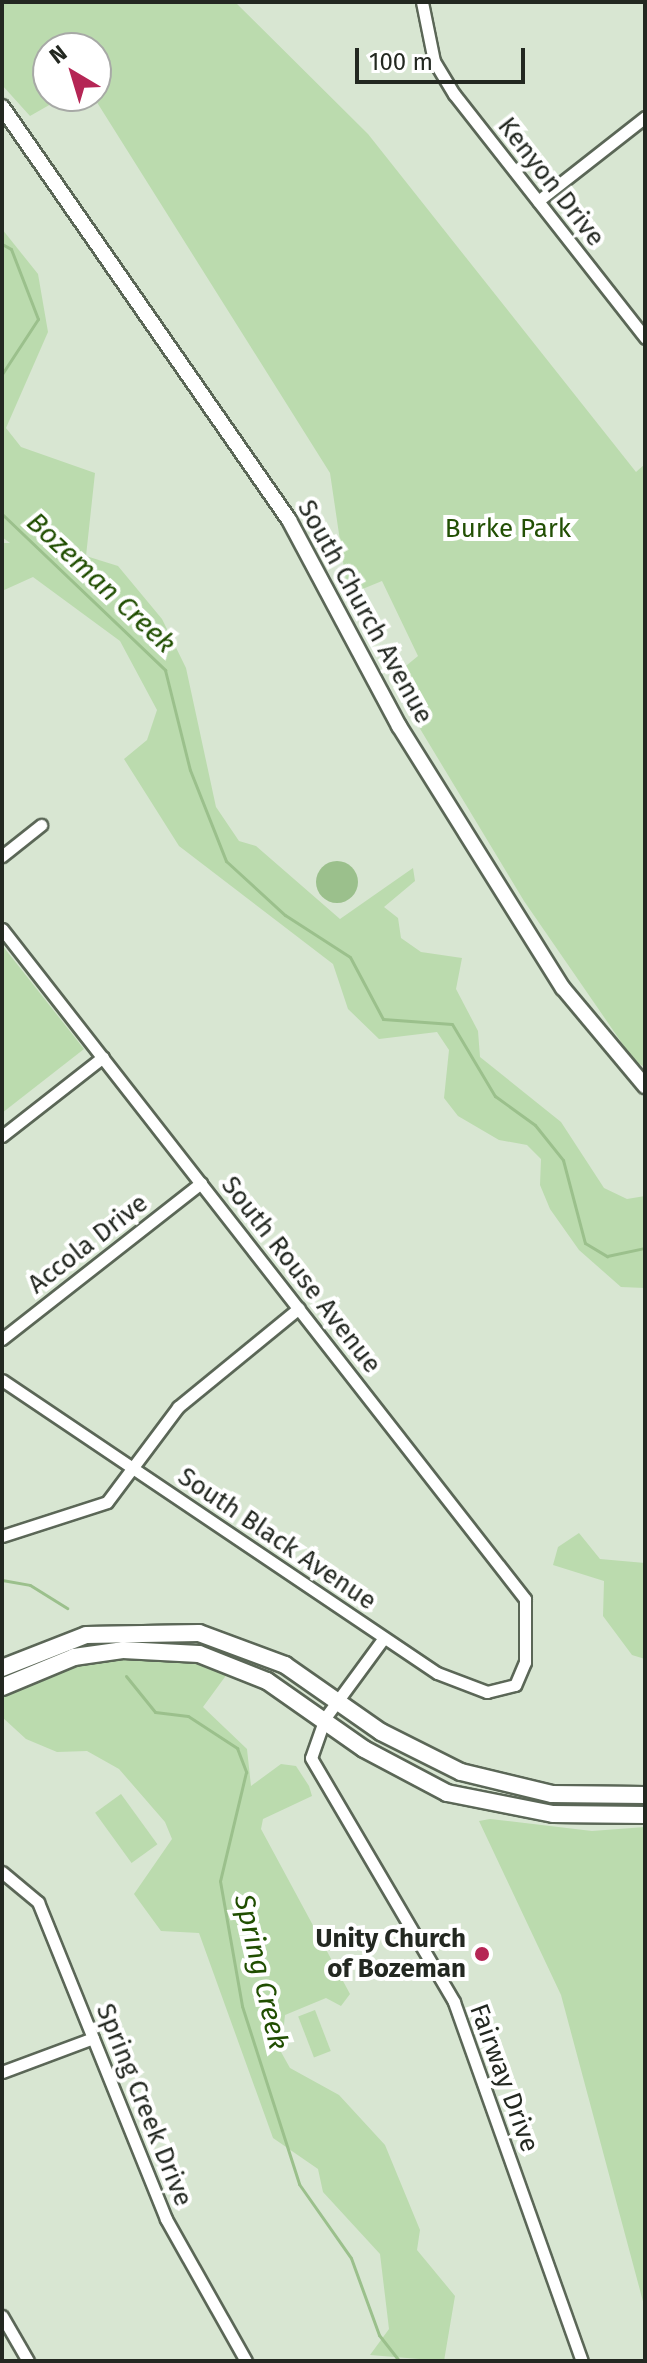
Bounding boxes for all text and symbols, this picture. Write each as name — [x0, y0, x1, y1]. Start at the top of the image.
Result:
north arrow — [32, 32, 112, 112]
scale bar — [359, 32, 529, 82]
text: N — [44, 39, 72, 69]
text: 100 m — [369, 48, 433, 76]
street label: Kenyon Drive — [491, 111, 611, 253]
street label: South Church Avenue — [291, 495, 439, 729]
water label: Bozeman Creek — [20, 505, 182, 661]
park label: Burke Park — [445, 513, 571, 545]
street label: South Rouse Avenue — [214, 1170, 388, 1380]
street label: Accola Drive — [22, 1188, 154, 1300]
street label: South Black Avenue — [172, 1461, 382, 1617]
water label: Spring Creek — [227, 1891, 295, 2053]
place label: Unity Church of Bozeman — [316, 1923, 466, 1984]
marker: Unity Church of Bozeman — [473, 1945, 491, 1963]
street label: Spring Creek Drive — [89, 1999, 199, 2211]
street label: Fairway Drive — [463, 2000, 545, 2156]

